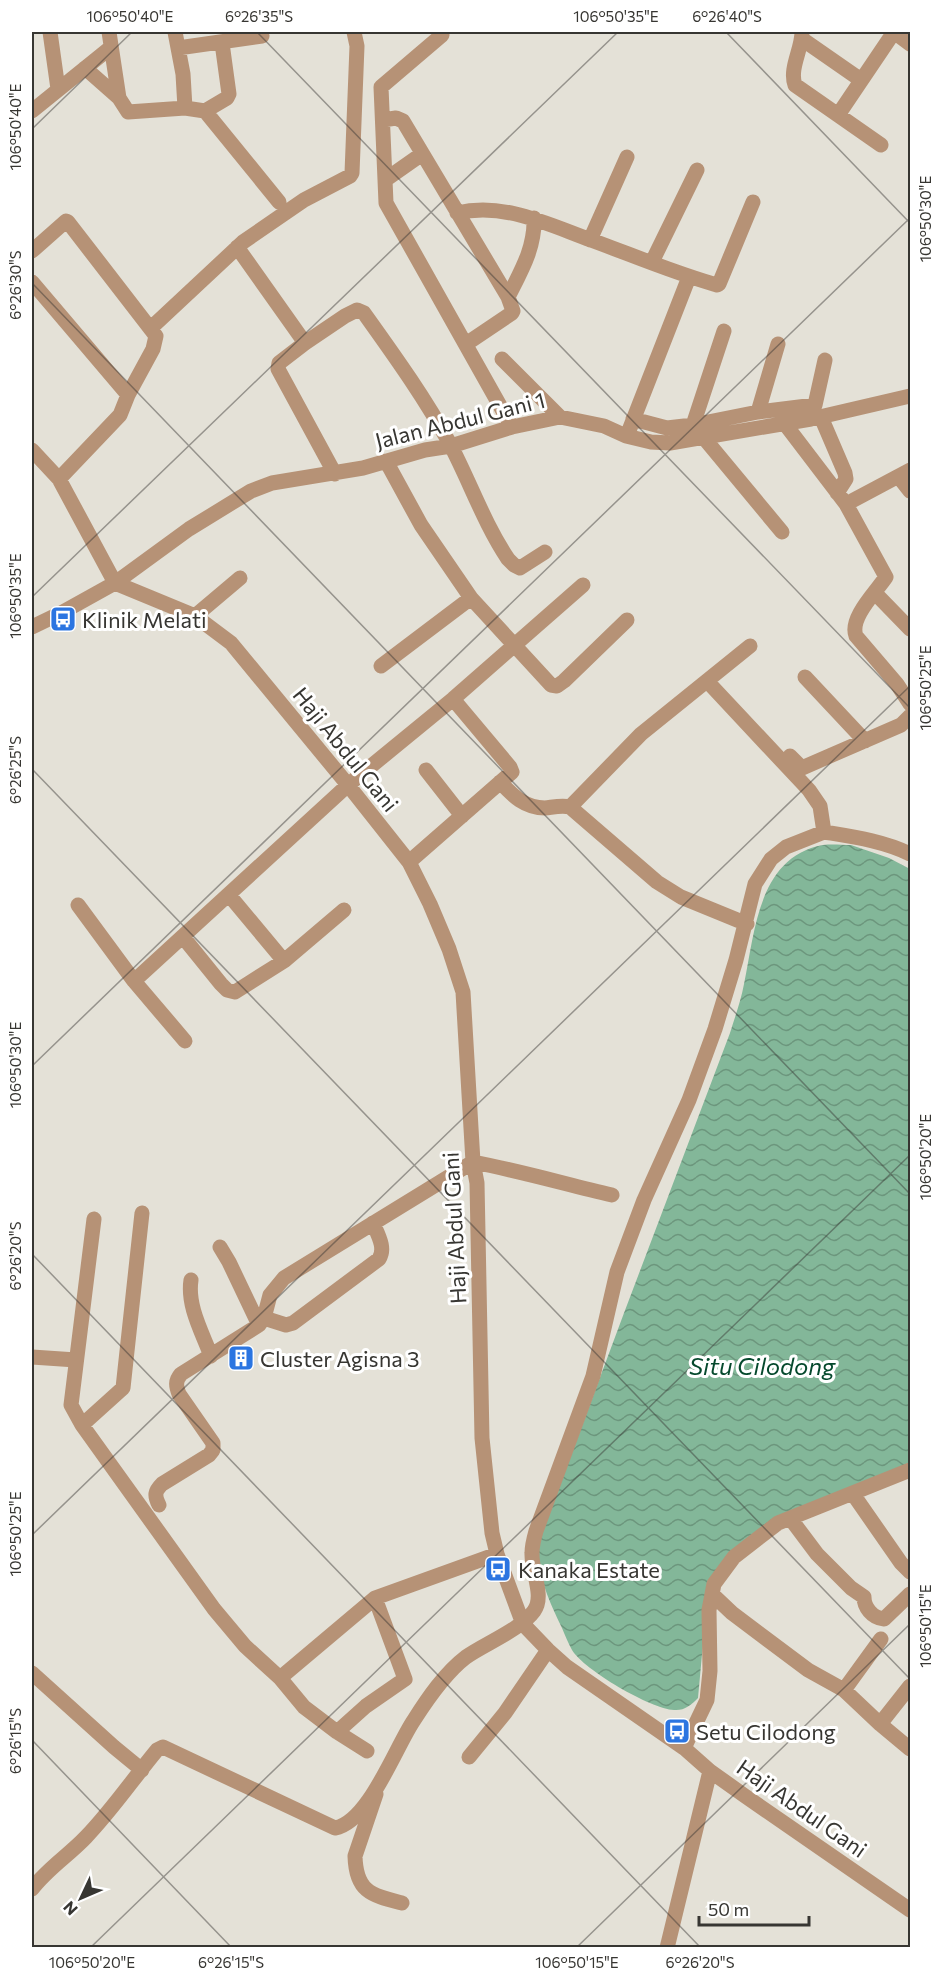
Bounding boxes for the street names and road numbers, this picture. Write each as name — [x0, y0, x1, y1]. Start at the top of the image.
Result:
street label: Jalan Abdul Gani 1 — [372, 386, 548, 454]
street label: Haji Abdul Gani — [288, 681, 404, 817]
street label: Haji Abdul Gani — [437, 1151, 471, 1305]
street label: Haji Abdul Gani — [732, 1753, 872, 1863]

